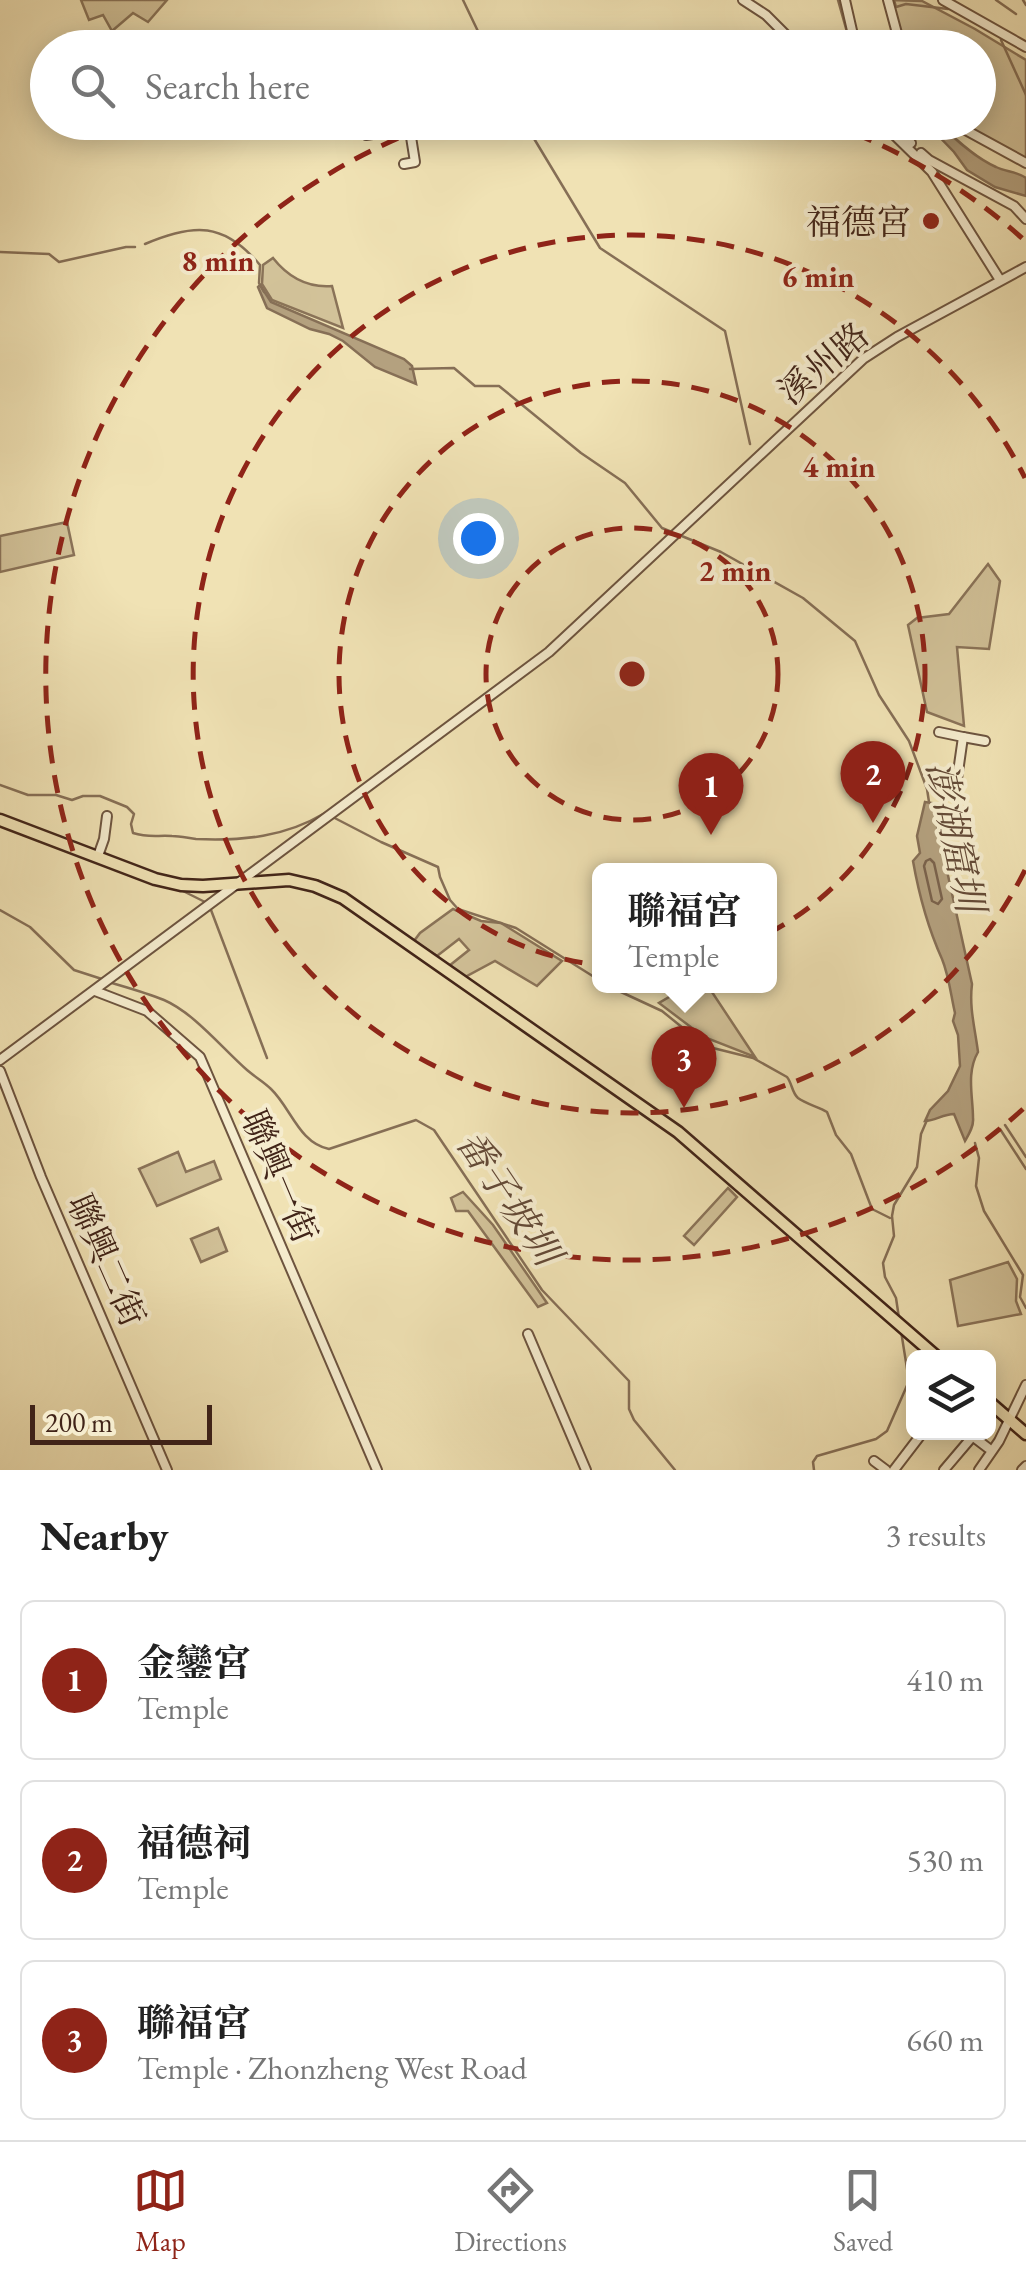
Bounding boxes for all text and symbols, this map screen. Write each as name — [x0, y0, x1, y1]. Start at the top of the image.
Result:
search box — [30, 30, 996, 140]
icon: search — [65, 58, 120, 113]
text: Search here — [145, 61, 310, 110]
place label: 福德宮 — [806, 199, 911, 244]
marker: 福德宮 — [920, 210, 942, 232]
text: 8 min — [181, 241, 255, 280]
text: 6 min — [781, 257, 855, 296]
street label: 溪州路 — [768, 312, 878, 414]
text: 4 min — [802, 447, 876, 486]
your location — [453, 513, 504, 564]
text: 2 min — [698, 551, 772, 590]
centre of rings — [614, 656, 650, 692]
pin: 2 — [840, 740, 906, 823]
pin: 1 — [678, 752, 744, 835]
water label: 澎湖窟圳 — [916, 757, 997, 921]
popup — [592, 863, 777, 993]
text: 聯福宮 — [627, 886, 742, 935]
text: Temple — [627, 935, 719, 977]
pin: 3 — [652, 1026, 716, 1108]
street label: 聯興一街 — [232, 1103, 328, 1249]
water label: 番子坡圳 — [446, 1120, 575, 1279]
street label: 聯興二街 — [58, 1187, 156, 1333]
map controls — [906, 1350, 996, 1440]
button: layers — [906, 1350, 996, 1440]
scale bar — [30, 1400, 212, 1444]
text: 200 m — [45, 1404, 113, 1440]
text: Nearby — [40, 1508, 169, 1563]
text: 3 results — [886, 1514, 986, 1556]
text: 金鑾宮 — [137, 1638, 251, 1687]
text: 1 — [66, 1659, 83, 1701]
text: 410 m — [907, 1659, 984, 1701]
text: Temple — [137, 1687, 229, 1729]
text: 福德祠 — [137, 1818, 251, 1867]
text: 2 — [66, 1839, 83, 1881]
text: 530 m — [907, 1839, 984, 1881]
text: Temple — [137, 1867, 229, 1909]
text: 聯福宮 — [137, 1998, 251, 2047]
text: 3 — [66, 2019, 83, 2061]
text: 660 m — [907, 2019, 984, 2061]
text: Temple · Zhonzheng West Road — [137, 2047, 527, 2089]
tab: Map — [133, 2163, 188, 2259]
tab: Directions — [454, 2163, 567, 2259]
tab: Saved — [833, 2163, 893, 2259]

